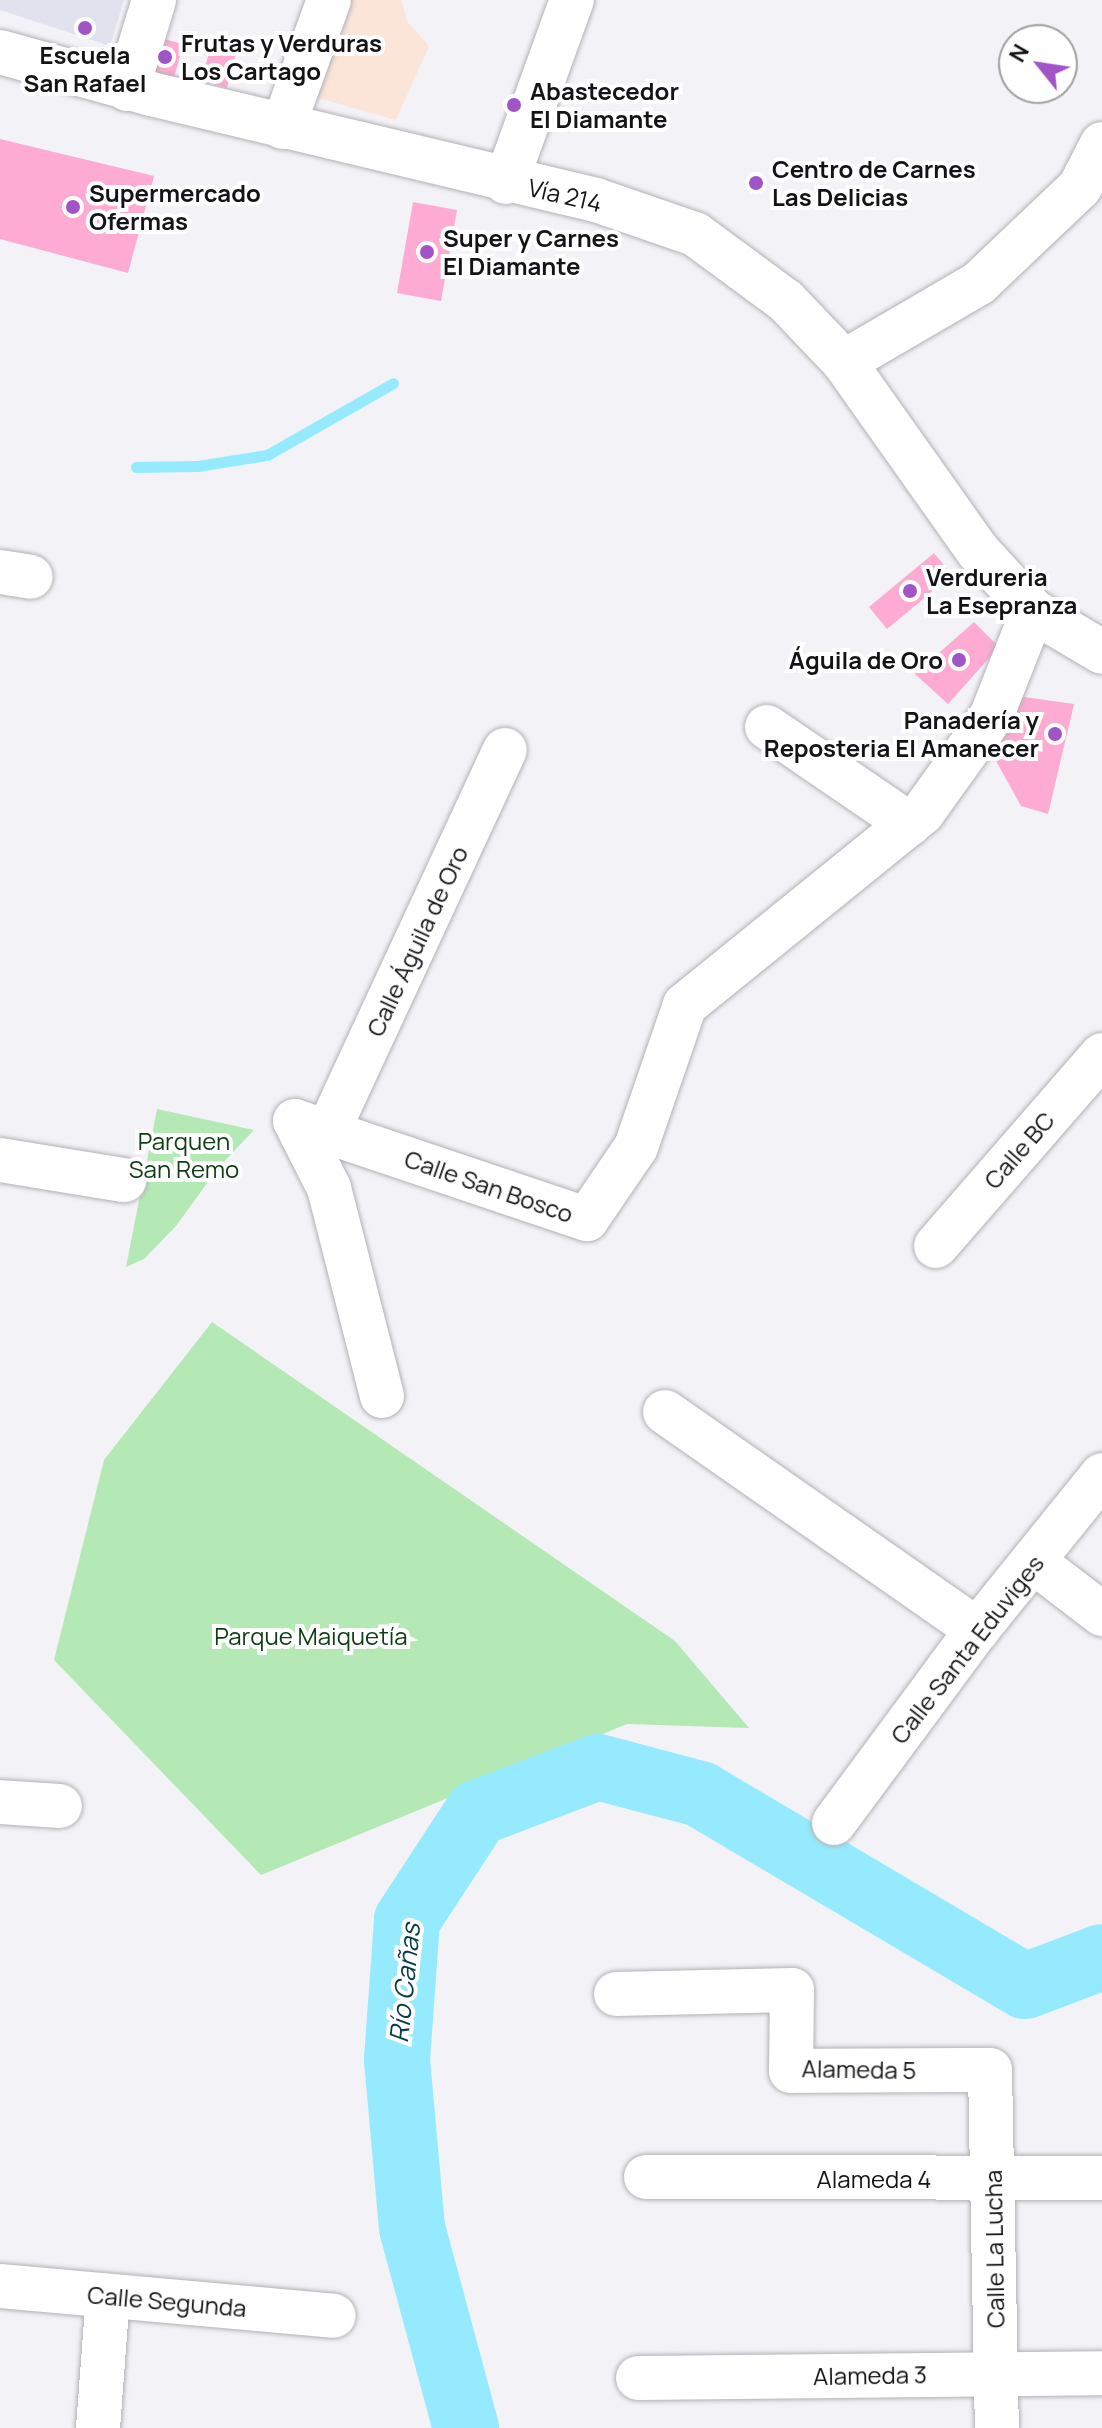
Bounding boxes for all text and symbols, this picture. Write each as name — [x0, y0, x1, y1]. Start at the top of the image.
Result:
marker: Escuela San Rafael — [76, 19, 94, 37]
north arrow — [998, 24, 1078, 104]
place label: Frutas y Verduras Los Cartago — [181, 29, 382, 85]
text: N — [1002, 39, 1036, 67]
place label: Escuela San Rafael — [24, 41, 146, 97]
marker: Frutas y Verduras Los Cartago — [156, 48, 174, 66]
place label: Abastecedor El Diamante — [530, 77, 679, 133]
marker: Abastecedor El Diamante — [505, 96, 523, 114]
place label: Centro de Carnes Las Delicias — [772, 155, 976, 211]
street label: Vía 214 — [525, 173, 605, 217]
marker: Centro de Carnes Las Delicias — [747, 174, 765, 192]
place label: Supermercado Ofermas — [89, 179, 261, 235]
marker: Supermercado Ofermas — [64, 198, 82, 216]
place label: Super y Carnes El Diamante — [443, 224, 619, 280]
marker: Super y Carnes El Diamante — [418, 243, 436, 261]
place label: Verdureria La Esepranza — [926, 563, 1077, 619]
marker: Verdureria La Esepranza — [901, 582, 919, 600]
place label: Águila de Oro — [789, 646, 943, 674]
marker: Águila de Oro — [950, 651, 968, 669]
place label: Panadería y Reposteria El Amanecer — [764, 706, 1039, 762]
marker: Panadería y Reposteria El Amanecer — [1046, 725, 1064, 743]
street label: Calle Águila de Oro — [360, 841, 474, 1041]
street label: Calle BC — [978, 1106, 1060, 1194]
park label: Parquen San Remo — [129, 1127, 239, 1183]
street label: Calle San Bosco — [401, 1144, 577, 1228]
street label: Calle Santa Eduviges — [884, 1549, 1050, 1749]
park label: Parque Maiquetía — [214, 1622, 408, 1650]
water label: Río Cañas — [383, 1922, 427, 2044]
street label: Alameda 5 — [801, 2054, 917, 2084]
street label: Alameda 4 — [817, 2165, 931, 2193]
street label: Calle La Lucha — [978, 2170, 1010, 2328]
street label: Calle Segunda — [86, 2280, 248, 2322]
street label: Alameda 3 — [813, 2360, 927, 2390]

